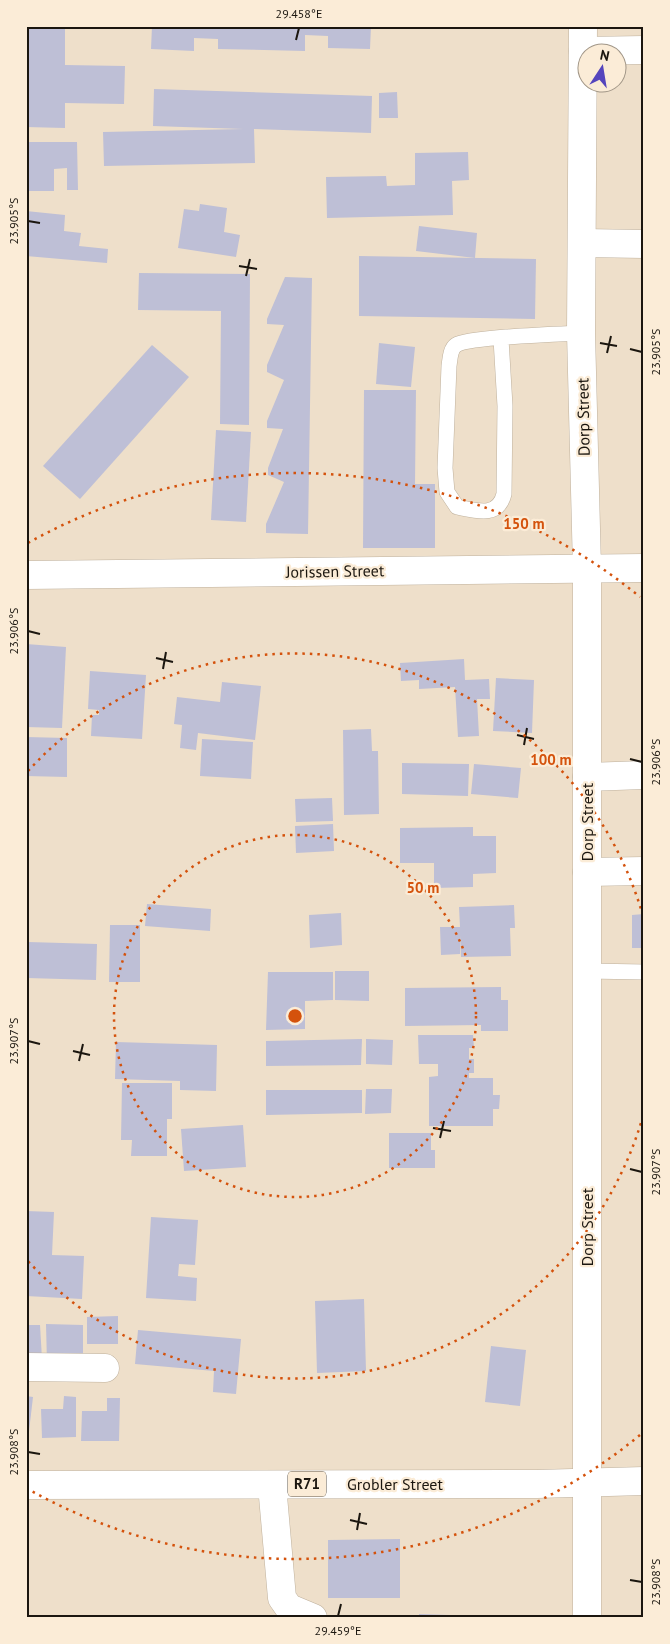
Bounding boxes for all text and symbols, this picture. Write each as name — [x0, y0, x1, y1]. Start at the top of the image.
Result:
text: 29.458°E — [276, 6, 322, 21]
north arrow — [578, 42, 628, 92]
text: N — [598, 46, 611, 65]
text: 23.905°S — [6, 198, 21, 244]
text: 23.905°S — [648, 329, 663, 375]
street label: Dorp Street — [572, 377, 594, 456]
text: 150 m — [503, 514, 545, 533]
street label: Jorissen Street — [285, 560, 385, 582]
text: 23.906°S — [6, 608, 21, 654]
text: 23.906°S — [648, 739, 663, 785]
text: 100 m — [530, 750, 572, 769]
street label: Dorp Street — [577, 782, 597, 861]
text: 50 m — [407, 878, 439, 897]
centre of rings — [286, 1007, 304, 1025]
text: 23.907°S — [6, 1018, 21, 1064]
text: 23.907°S — [648, 1149, 663, 1195]
street label: Dorp Street — [577, 1187, 597, 1266]
text: 23.908°S — [6, 1429, 21, 1475]
road number: R71 — [288, 1472, 326, 1496]
street label: Grobler Street — [347, 1474, 443, 1494]
text: 23.908°S — [648, 1559, 663, 1605]
text: 29.459°E — [315, 1623, 361, 1638]

